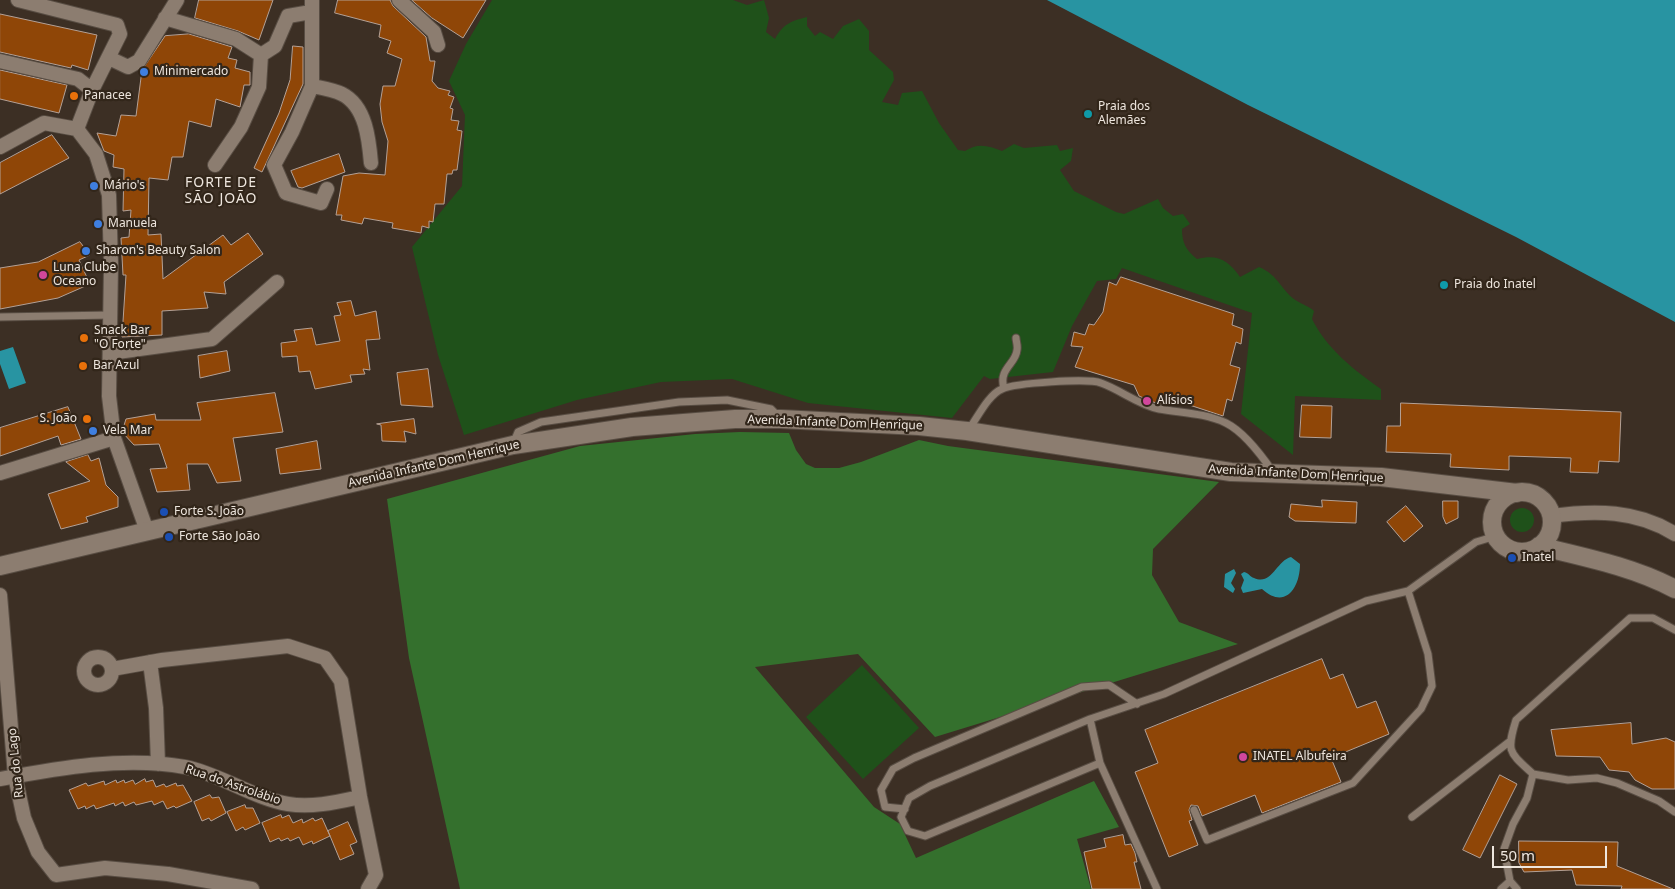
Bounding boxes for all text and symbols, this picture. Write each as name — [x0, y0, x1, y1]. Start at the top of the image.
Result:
place label: Minimercado — [154, 65, 228, 79]
marker: Minimercado — [138, 66, 150, 78]
place label: Panacee — [84, 89, 131, 103]
marker: Panacee — [68, 90, 80, 102]
place label: Praia dos Alemães — [1098, 100, 1150, 128]
marker: Praia dos Alemães — [1082, 108, 1094, 120]
district label: FORTE DE SÃO JOÃO — [183, 175, 259, 208]
place label: Mário's — [104, 179, 145, 193]
marker: Mário's — [88, 180, 100, 192]
place label: Manuela — [108, 217, 157, 231]
marker: Manuela — [92, 218, 104, 230]
place label: Sharon's Beauty Salon — [96, 244, 221, 258]
marker: Sharon's Beauty Salon — [80, 245, 92, 257]
place label: Luna Clube Oceano — [53, 261, 116, 289]
marker: Luna Clube Oceano — [37, 269, 49, 281]
place label: Praia do Inatel — [1454, 278, 1536, 292]
marker: Praia do Inatel — [1438, 279, 1450, 291]
place label: Snack Bar "O Forte" — [94, 324, 150, 352]
marker: Snack Bar "O Forte" — [78, 332, 90, 344]
place label: Bar Azul — [93, 359, 139, 373]
marker: Bar Azul — [77, 360, 89, 372]
place label: Alísios — [1157, 394, 1193, 408]
marker: Alísios — [1141, 395, 1153, 407]
place label: S. João — [40, 412, 77, 426]
marker: S. João — [81, 413, 93, 425]
street label: Avenida Infante Dom Henrique — [747, 413, 923, 433]
place label: Vela Mar — [103, 424, 152, 438]
marker: Vela Mar — [87, 425, 99, 437]
street label: Avenida Infante Dom Henrique — [347, 437, 521, 491]
street label: Avenida Infante Dom Henrique — [1208, 462, 1384, 486]
place label: Forte S. João — [174, 505, 244, 519]
marker: Forte S. João — [158, 506, 170, 518]
place label: Forte São João — [179, 530, 260, 544]
marker: Forte São João — [163, 531, 175, 543]
place label: Inatel — [1522, 551, 1554, 565]
marker: Inatel — [1506, 552, 1518, 564]
street label: Rua do Lago — [5, 727, 27, 799]
place label: INATEL Albufeira — [1253, 750, 1347, 764]
marker: INATEL Albufeira — [1237, 751, 1249, 763]
street label: Rua do Astrolábio — [183, 762, 283, 808]
scale bar — [1495, 836, 1610, 868]
text: 50 m — [1500, 845, 1535, 865]

